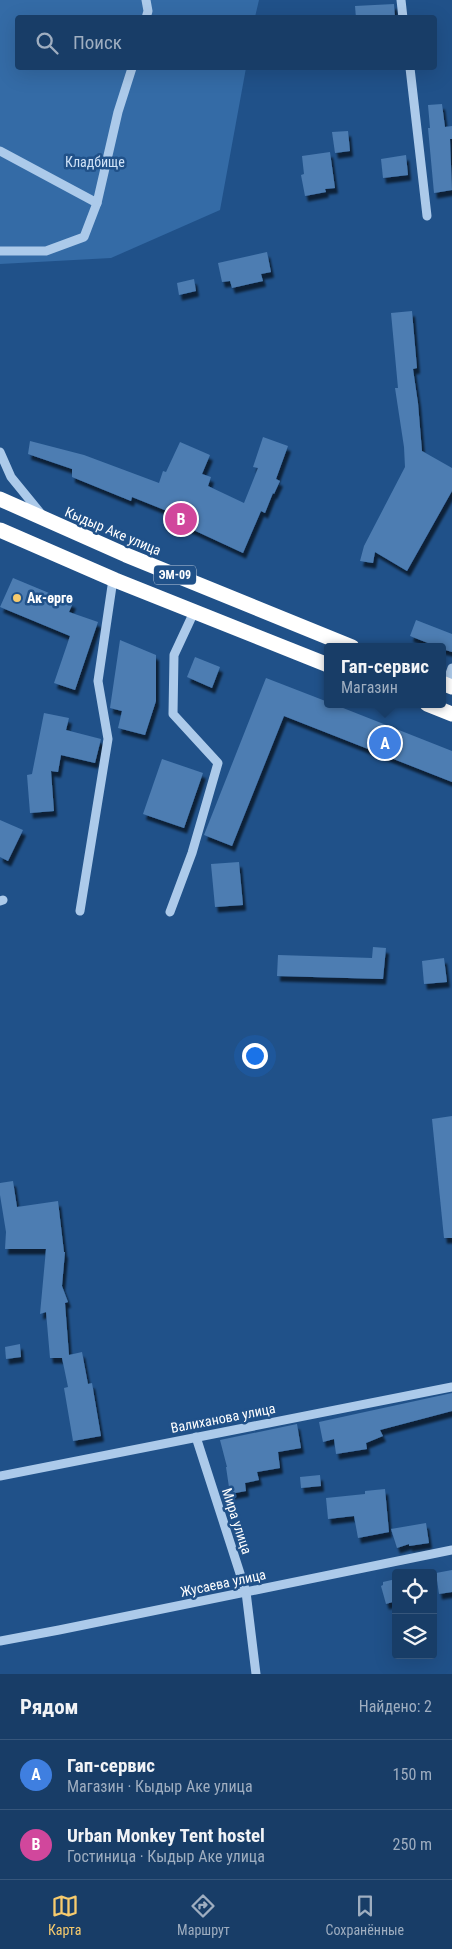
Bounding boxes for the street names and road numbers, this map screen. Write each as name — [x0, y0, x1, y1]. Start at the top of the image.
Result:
street label: Кыдыр Аке улица — [63, 504, 163, 558]
road number: ЭМ-09 — [154, 566, 196, 584]
street label: Валиханова улица — [169, 1400, 277, 1436]
street label: Мира улица — [219, 1486, 255, 1556]
street label: Жусаева улица — [179, 1566, 267, 1600]

